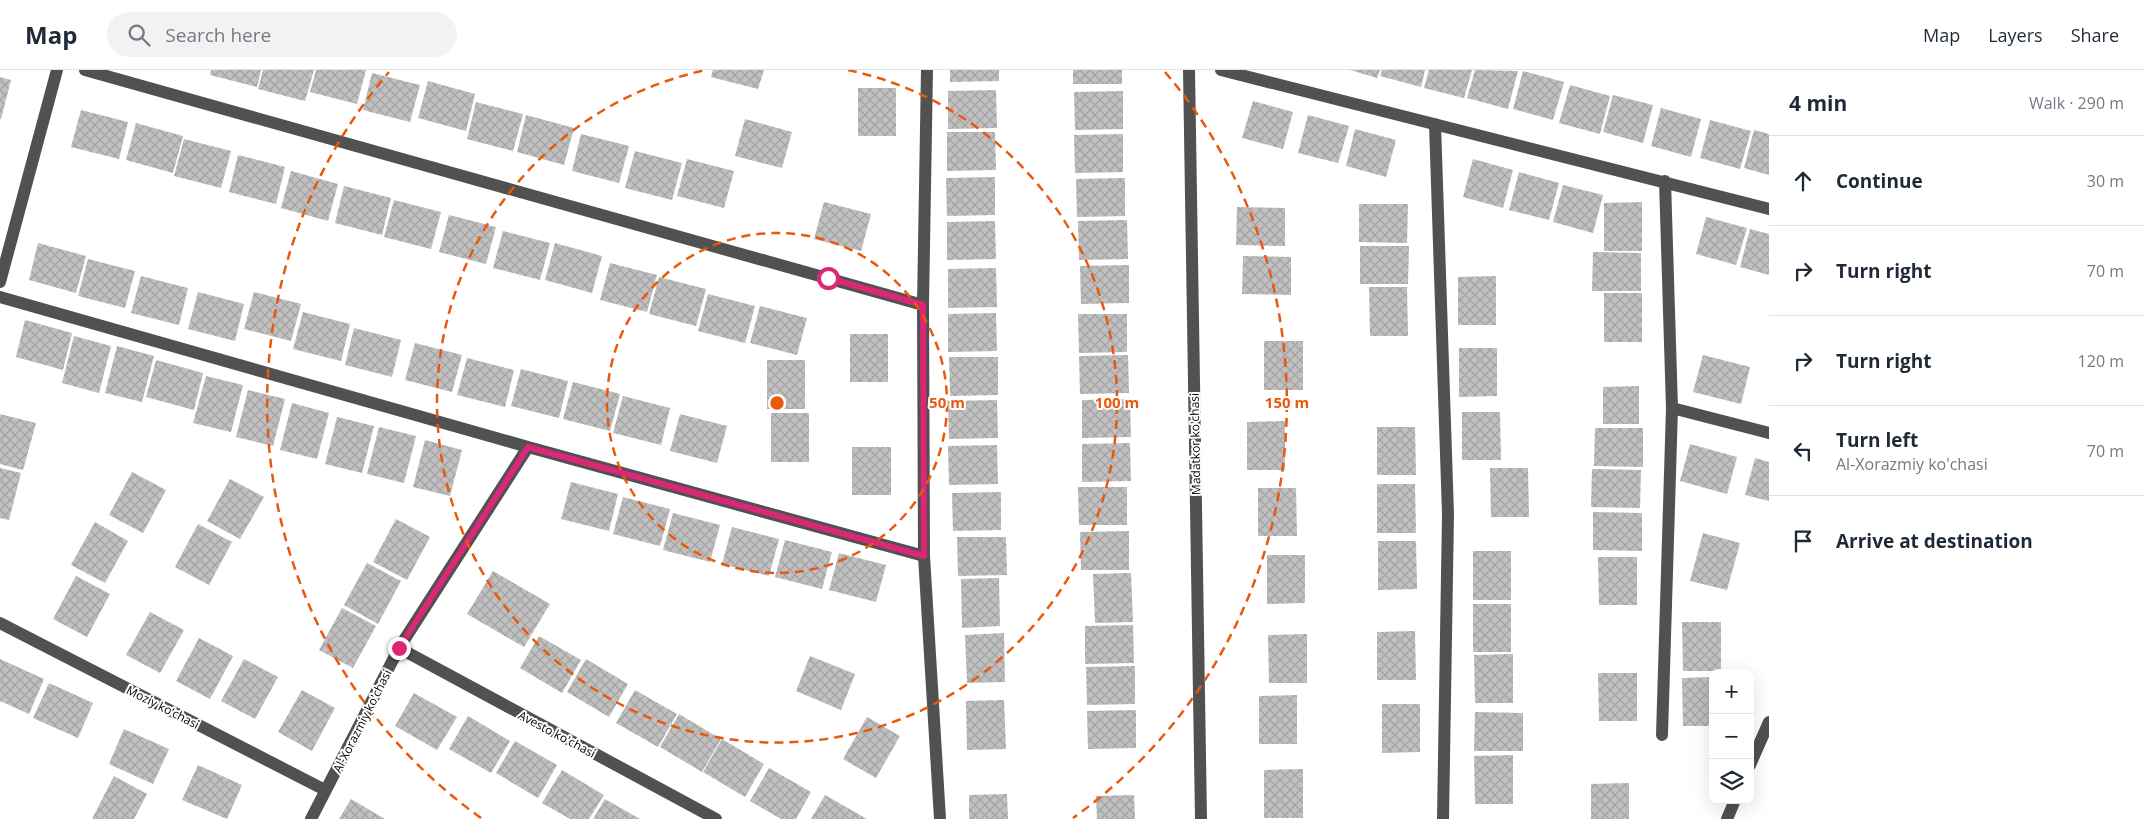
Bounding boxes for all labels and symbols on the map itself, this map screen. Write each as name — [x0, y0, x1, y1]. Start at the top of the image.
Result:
route start — [817, 267, 840, 290]
text: 50 m — [929, 392, 965, 412]
text: 100 m — [1095, 392, 1139, 412]
text: 150 m — [1265, 392, 1309, 412]
street label: Madatkor ko'chasi — [1186, 393, 1204, 495]
centre of rings — [768, 394, 786, 412]
route end — [388, 637, 411, 660]
street label: Al-Xorazmiy ko'chasi — [329, 666, 395, 776]
street label: Moziy ko‘chasi — [124, 681, 202, 733]
street label: Avesto ko'chasi — [515, 706, 599, 762]

